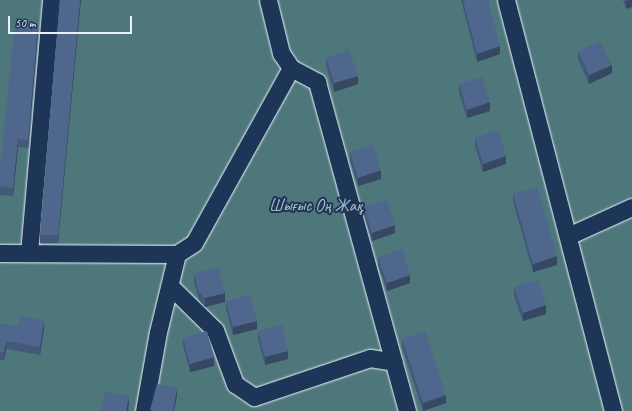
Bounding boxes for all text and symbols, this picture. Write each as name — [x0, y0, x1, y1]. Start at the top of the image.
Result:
scale bar — [10, 8, 134, 34]
text: 50 m — [15, 15, 35, 31]
park label: Шығыс Оң Жақ — [269, 196, 363, 216]

